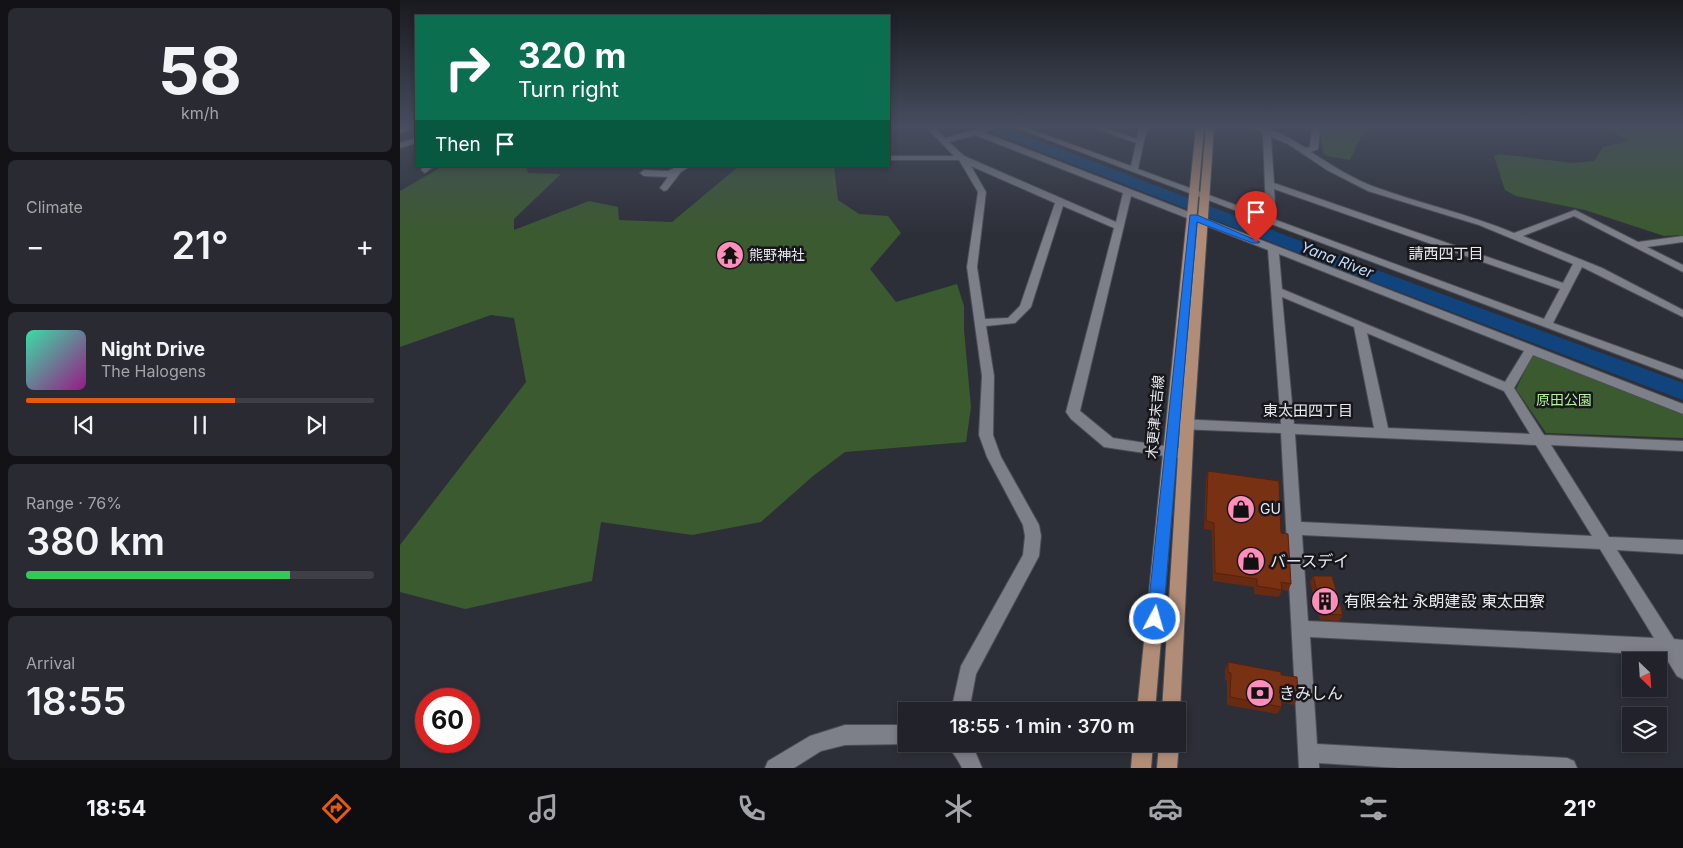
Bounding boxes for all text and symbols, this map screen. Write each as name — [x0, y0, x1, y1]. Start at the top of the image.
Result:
text: 58 — [158, 31, 242, 110]
text: 320 m — [518, 34, 626, 76]
icon: right — [435, 35, 500, 100]
text: Turn right — [518, 76, 619, 102]
text: km/h — [181, 103, 219, 123]
icon: arrive — [491, 130, 519, 158]
text: Then — [435, 133, 481, 156]
pin — [1235, 191, 1277, 242]
text: Climate — [26, 197, 83, 217]
icon: arrive — [1242, 198, 1270, 226]
text: 21° — [171, 222, 229, 268]
text: − — [26, 229, 45, 263]
text: + — [355, 229, 374, 263]
water label: Yana River — [1298, 237, 1376, 282]
temple icon: 熊野神社 — [715, 240, 745, 270]
district label: 請西四丁目 — [1408, 244, 1484, 263]
place label: 熊野神社 — [749, 246, 805, 263]
text: Night Drive — [101, 338, 205, 361]
text: The Halogens — [101, 361, 206, 381]
street label: 木更津末吉線 — [1142, 374, 1167, 460]
park label: 原田公園 — [1536, 391, 1592, 408]
district label: 東太田四丁目 — [1263, 401, 1353, 420]
icon: previous — [70, 411, 98, 439]
icon: pause — [186, 411, 214, 439]
icon: next — [302, 411, 330, 439]
text: Range · 76% — [26, 493, 122, 513]
shop icon: GU — [1226, 494, 1256, 524]
place label: GU — [1260, 500, 1281, 517]
text: 380 km — [26, 518, 165, 564]
shop icon: バースデイ — [1236, 546, 1266, 576]
place label: バースデイ — [1270, 551, 1349, 571]
building icon: 有限会社 永朗建設 東太田寮 — [1310, 586, 1340, 616]
place label: 有限会社 永朗建設 東太田寮 — [1344, 591, 1545, 611]
position arrow — [1128, 592, 1180, 644]
north arrow — [1622, 652, 1668, 698]
map controls — [1622, 652, 1667, 752]
text: Arrival — [26, 653, 75, 673]
text: 18:55 — [26, 678, 126, 724]
bank icon: きみしん — [1245, 678, 1275, 708]
place label: きみしん — [1279, 683, 1343, 703]
speed limit sign: 60 — [415, 688, 480, 753]
button: layers — [1622, 707, 1667, 752]
text: 18:55 · 1 min · 370 m — [949, 715, 1135, 738]
icon: directions — [319, 791, 354, 826]
icon: music — [526, 791, 561, 826]
icon: phone — [734, 791, 769, 826]
icon: climate — [941, 791, 976, 826]
icon: car — [1148, 791, 1183, 826]
icon: filters — [1356, 791, 1391, 826]
text: 18:54 — [86, 795, 146, 821]
text: 21° — [1563, 795, 1597, 821]

